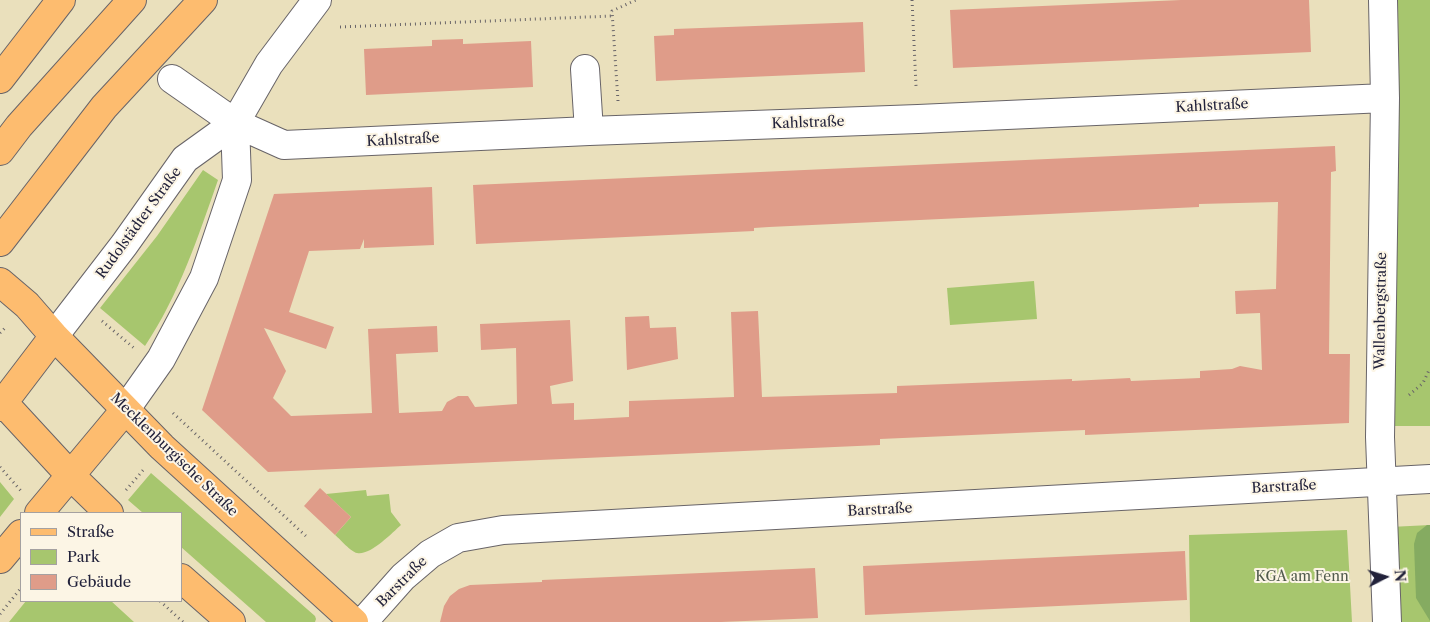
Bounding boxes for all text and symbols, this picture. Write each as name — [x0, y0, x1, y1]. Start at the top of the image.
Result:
street label: Kahlstraße — [1175, 96, 1249, 116]
street label: Kahlstraße — [771, 113, 845, 133]
street label: Kahlstraße — [366, 130, 440, 150]
street label: Rudolstädter Straße — [93, 164, 185, 282]
street label: Wallenbergstraße — [1372, 252, 1390, 370]
street label: Mecklenburgische Straße — [107, 390, 241, 520]
street label: Barstraße — [1251, 477, 1317, 497]
street label: Barstraße — [847, 500, 913, 520]
legend — [20, 512, 182, 602]
text: Straße — [67, 522, 114, 541]
text: Park — [67, 547, 100, 566]
north arrow — [1360, 552, 1410, 602]
street label: Barstraße — [373, 553, 431, 611]
park label: KGA am Fenn — [1255, 569, 1349, 585]
text: N — [1390, 569, 1409, 583]
text: Gebäude — [67, 572, 131, 591]

